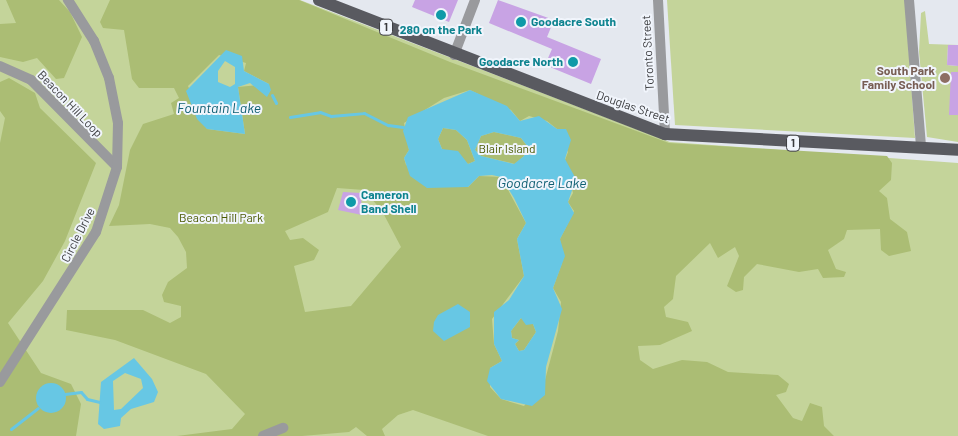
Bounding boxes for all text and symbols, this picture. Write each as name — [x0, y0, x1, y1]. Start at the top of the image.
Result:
marker: 280 on the Park — [435, 9, 447, 21]
place label: Goodacre South — [531, 15, 616, 29]
street label: Toronto Street — [639, 15, 657, 91]
marker: Goodacre South — [515, 16, 527, 28]
road number: 1 — [378, 18, 394, 36]
place label: 280 on the Park — [400, 23, 482, 37]
place label: Goodacre North — [479, 55, 563, 69]
marker: Goodacre North — [567, 56, 579, 68]
place label: South Park Family School — [862, 64, 935, 92]
street label: Beacon Hill Loop — [35, 68, 105, 140]
marker: South Park Family School — [939, 72, 951, 84]
street label: Douglas Street — [594, 88, 672, 126]
water label: Fountain Lake — [177, 100, 261, 116]
road number: 1 — [786, 134, 800, 152]
park label: Blair Island — [479, 142, 535, 156]
water label: Goodacre Lake — [498, 175, 586, 191]
place label: Cameron Band Shell — [361, 188, 417, 216]
marker: Cameron Band Shell — [345, 196, 357, 208]
street label: Circle Drive — [58, 205, 98, 265]
park label: Beacon Hill Park — [179, 211, 263, 225]

